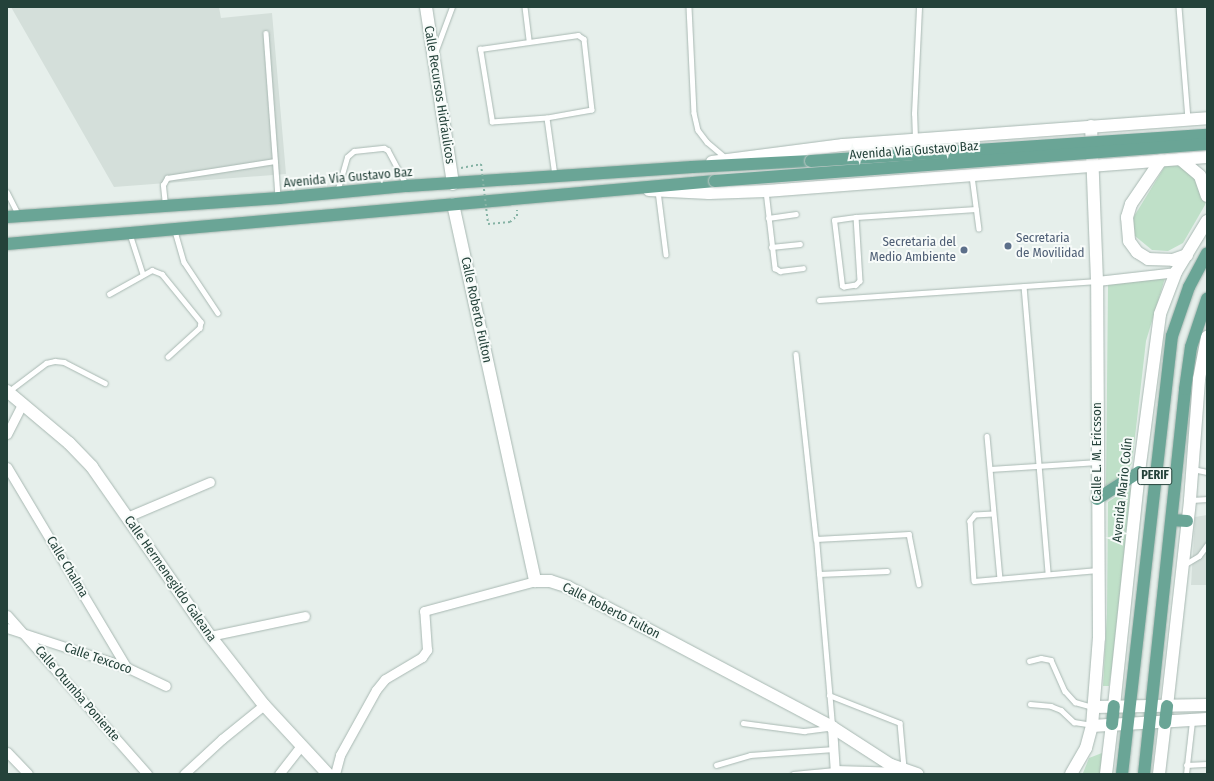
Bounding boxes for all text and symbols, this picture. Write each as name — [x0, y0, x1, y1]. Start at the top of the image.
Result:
street label: Calle Recursos Hidráulicos — [420, 25, 458, 165]
street label: Avenida Via Gustavo Baz — [849, 139, 979, 163]
street label: Avenida Via Gustavo Baz — [283, 165, 413, 191]
place label: Secretaria de Movilidad — [1016, 231, 1085, 262]
place label: Secretaria del Medio Ambiente — [869, 235, 956, 266]
marker: Secretaria de Movilidad — [1003, 241, 1013, 251]
marker: Secretaria del Medio Ambiente — [959, 245, 969, 255]
street label: Calle Roberto Fulton — [457, 256, 495, 364]
street label: Calle L. M. Ericsson — [1089, 402, 1105, 502]
street label: Avenida Mario Colín — [1110, 437, 1136, 543]
road number: PERIF — [1137, 466, 1173, 486]
street label: Calle Hermenegildo Galeana — [121, 513, 219, 645]
street label: Calle Chalma — [43, 534, 91, 600]
street label: Calle Roberto Fulton — [559, 580, 663, 642]
street label: Calle Texcoco — [62, 640, 134, 678]
street label: Calle Otumba Poniente — [31, 643, 123, 745]

